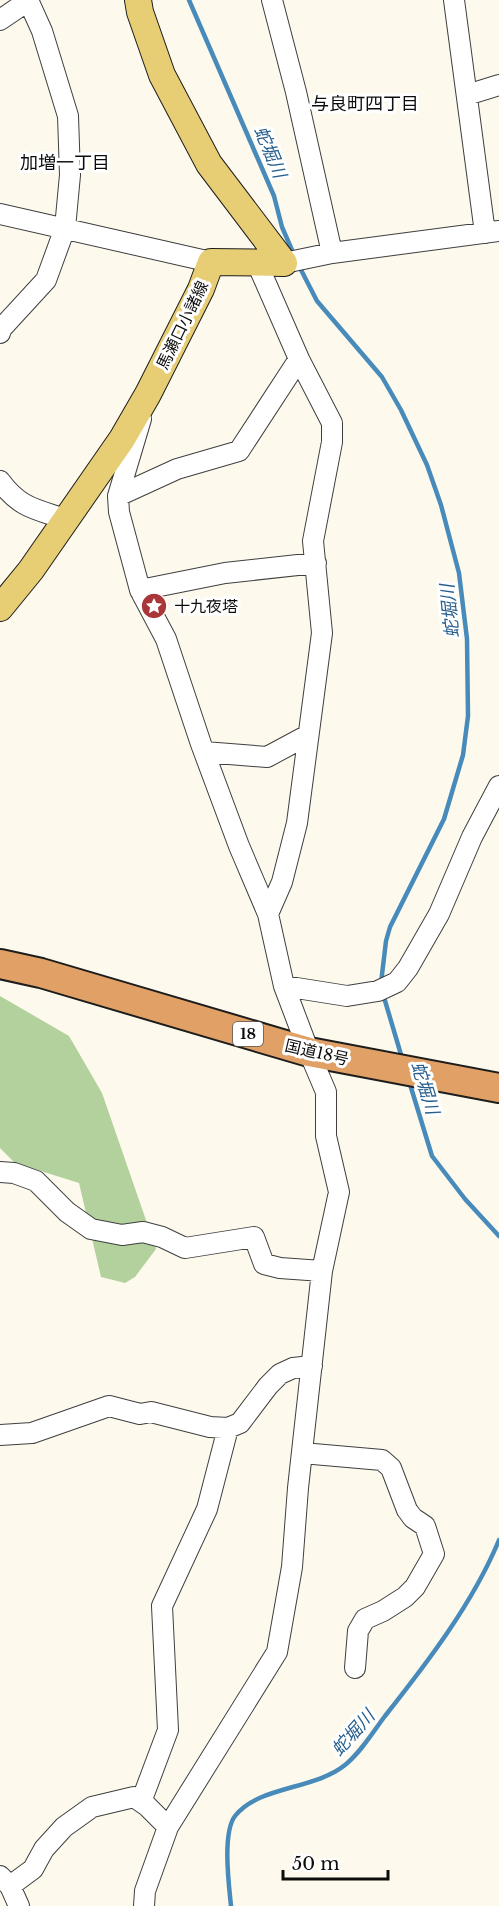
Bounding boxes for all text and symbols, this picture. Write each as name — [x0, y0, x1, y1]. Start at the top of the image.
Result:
district label: 与良町四丁目 — [311, 93, 419, 115]
water label: 蛇堀川 — [249, 123, 291, 183]
district label: 加増一丁目 — [20, 152, 110, 174]
street label: 馬瀬口小諸線 — [152, 277, 212, 373]
water label: 蛇堀川 — [436, 581, 464, 639]
place icon: 十九夜塔 — [139, 591, 169, 621]
place label: 十九夜塔 — [174, 596, 238, 616]
road number: 18 — [233, 1022, 263, 1046]
street label: 国道18号 — [283, 1035, 351, 1069]
water label: 蛇堀川 — [407, 1059, 444, 1119]
water label: 蛇堀川 — [327, 1704, 381, 1760]
scale bar — [283, 1843, 388, 1881]
text: 50 m — [292, 1853, 340, 1875]

